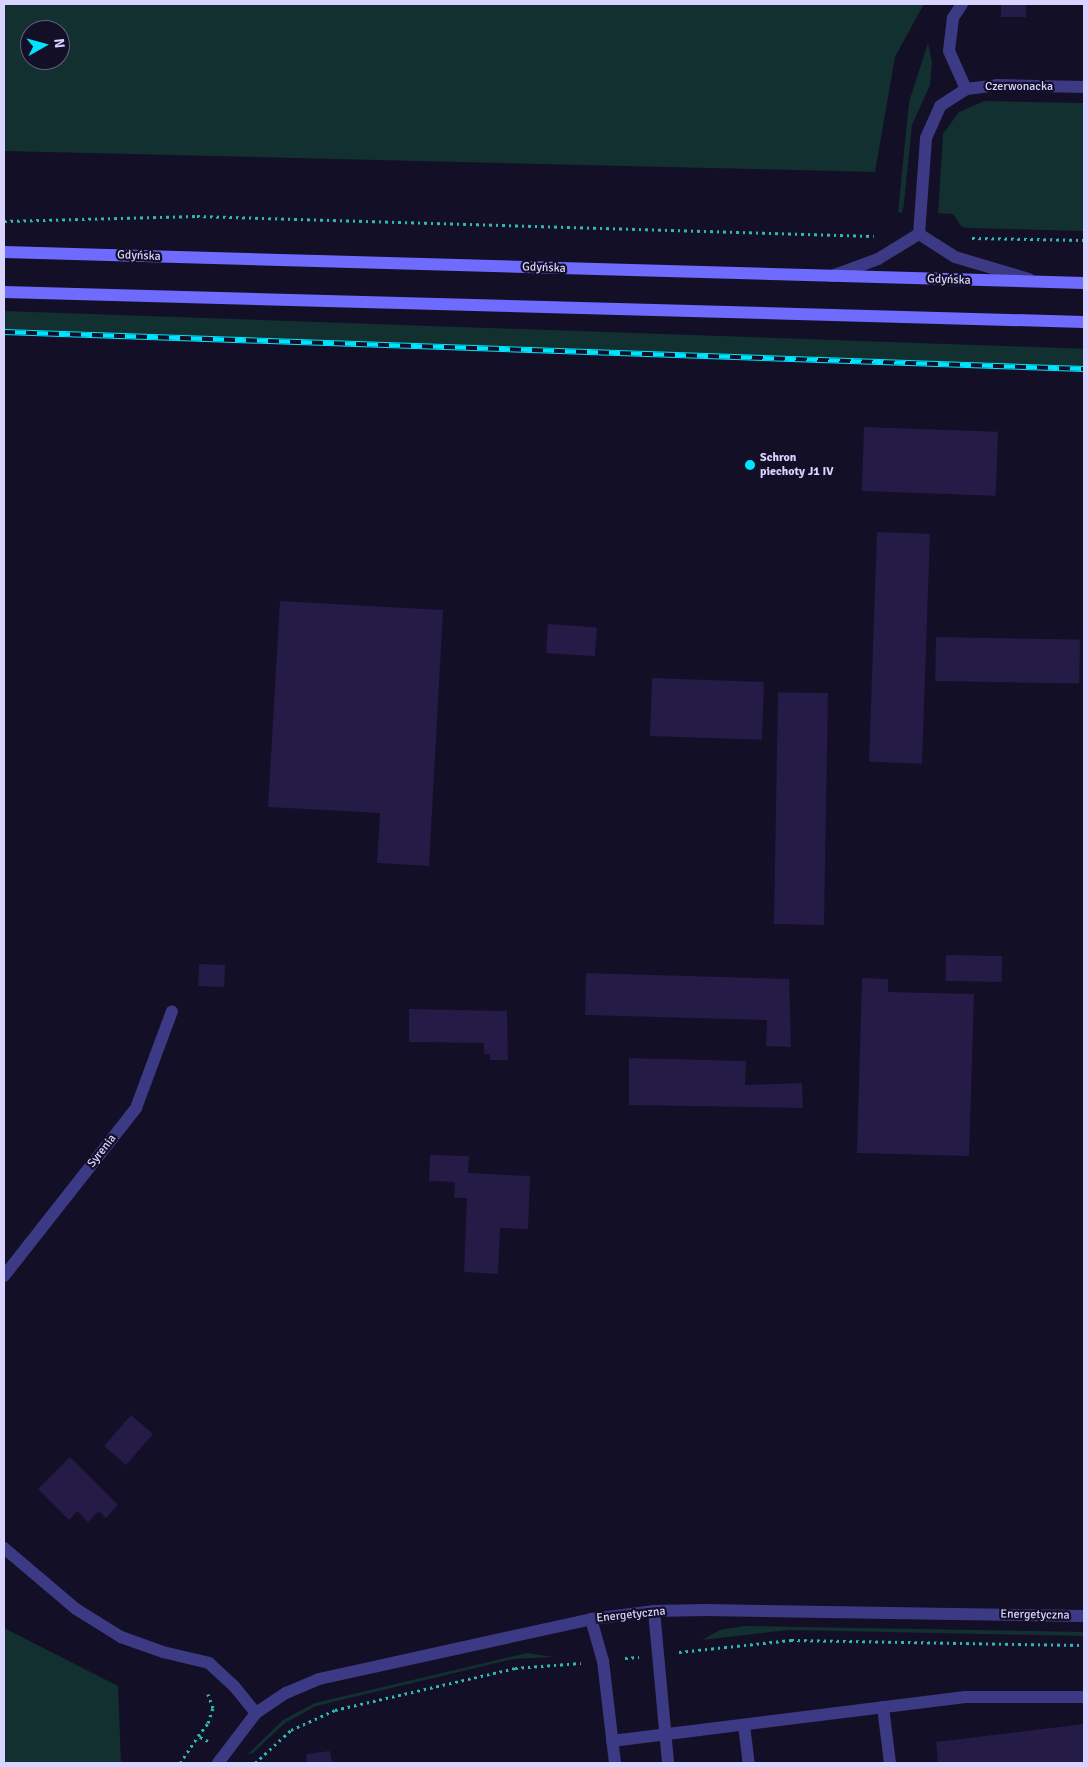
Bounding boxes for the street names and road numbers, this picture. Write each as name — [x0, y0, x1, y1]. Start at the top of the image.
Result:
street label: Czerwonacka — [985, 80, 1053, 94]
street label: Gdyńska — [117, 248, 161, 264]
street label: Gdyńska — [522, 260, 566, 276]
street label: Gdyńska — [927, 272, 971, 288]
street label: Syrenia — [85, 1132, 119, 1170]
street label: Energetyczna — [596, 1604, 666, 1626]
street label: Energetyczna — [1000, 1607, 1070, 1623]

